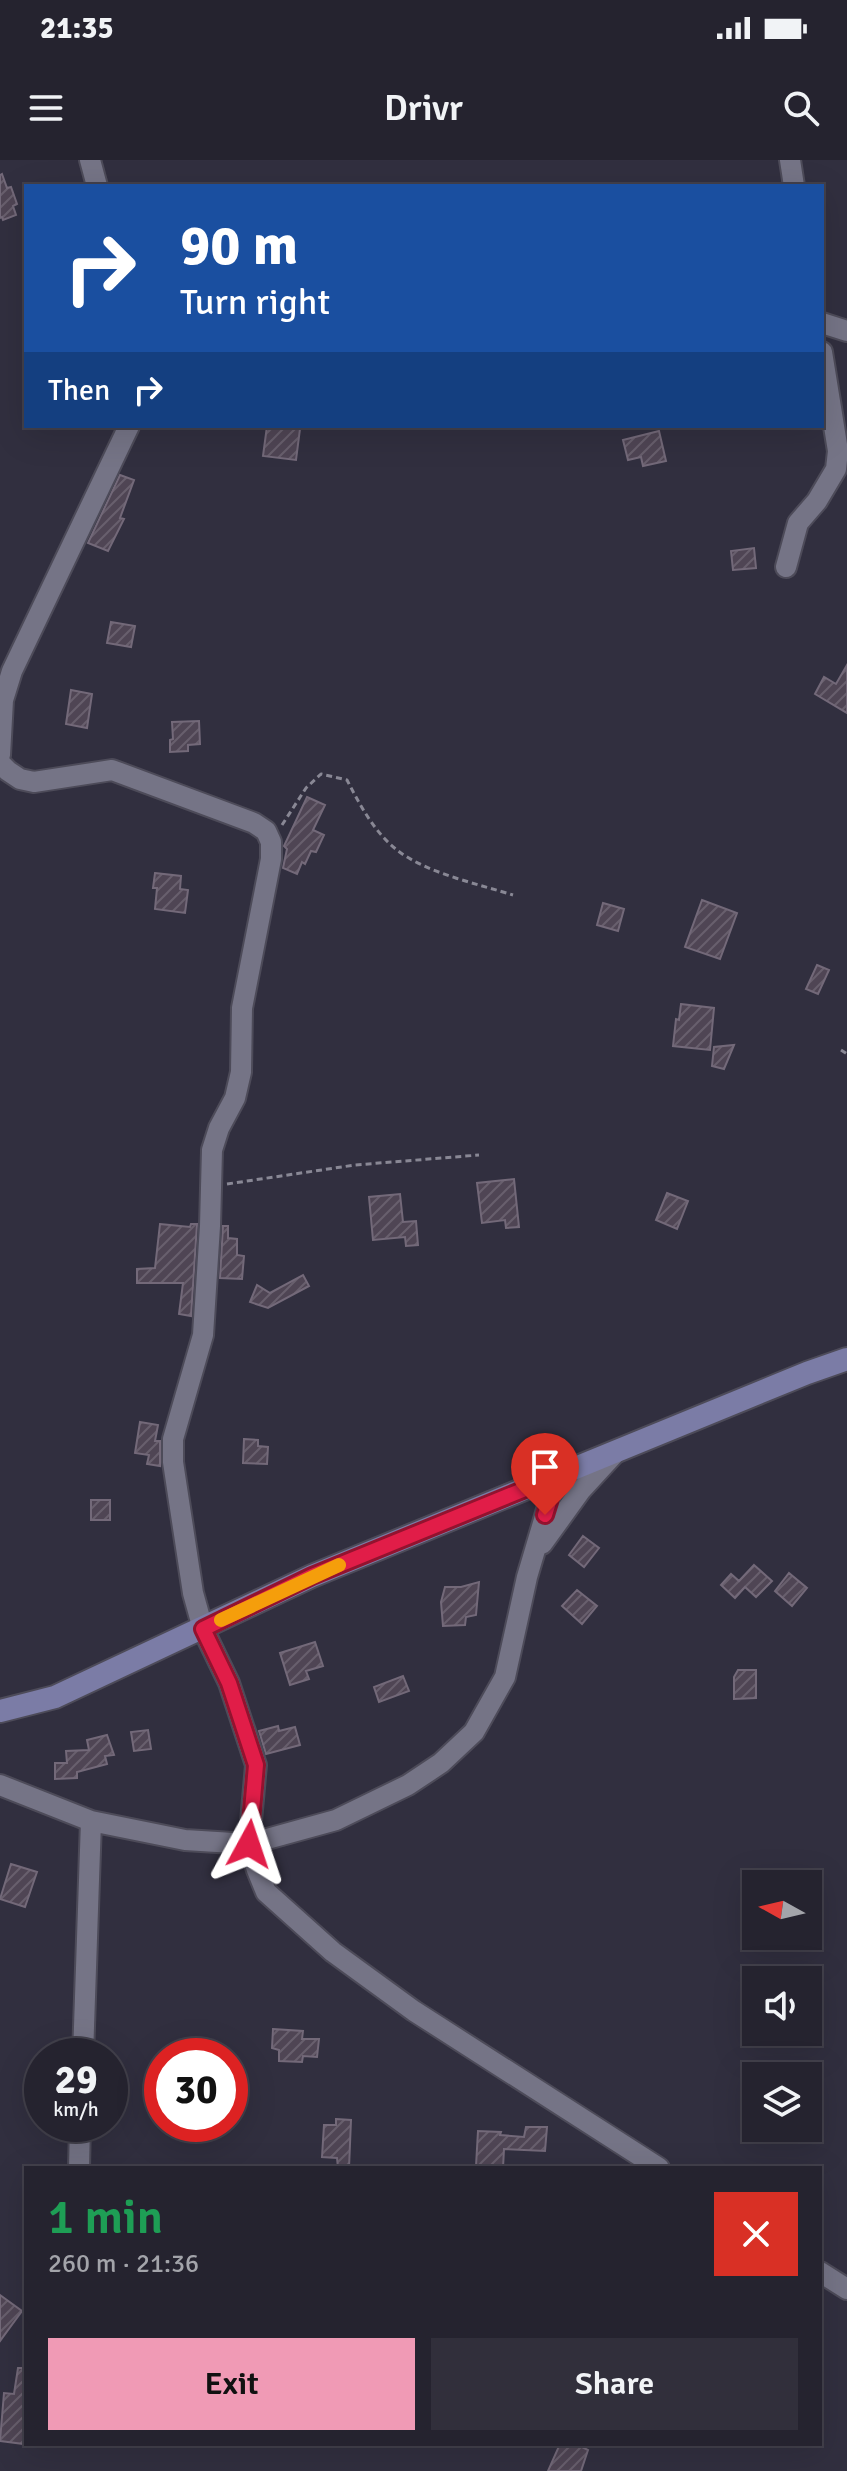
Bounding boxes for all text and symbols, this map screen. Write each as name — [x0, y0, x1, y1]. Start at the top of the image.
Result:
text: 21:35 — [40, 10, 114, 47]
icon: menu — [24, 86, 68, 130]
text: Drivr — [384, 86, 463, 131]
icon: search — [779, 86, 823, 130]
text: 90 m — [180, 211, 298, 280]
icon: right — [48, 216, 152, 320]
text: Turn right — [180, 280, 330, 325]
icon: right — [126, 368, 170, 412]
text: Then — [48, 372, 110, 409]
pin — [511, 1433, 579, 1515]
icon: arrive — [523, 1445, 567, 1489]
position arrow — [207, 1802, 291, 1886]
north arrow — [742, 1870, 822, 1950]
map controls — [742, 1870, 822, 2142]
button: sound — [742, 1966, 822, 2046]
speed limit sign: 30 — [144, 2038, 248, 2142]
text: 29 — [54, 2055, 98, 2105]
button: layers — [742, 2062, 822, 2142]
text: km/h — [53, 2097, 99, 2122]
text: 1 min — [48, 2188, 163, 2247]
button: close — [714, 2192, 798, 2276]
text: 260 m · 21:36 — [48, 2248, 199, 2280]
button: Exit — [48, 2338, 415, 2430]
button: Share — [431, 2338, 798, 2430]

